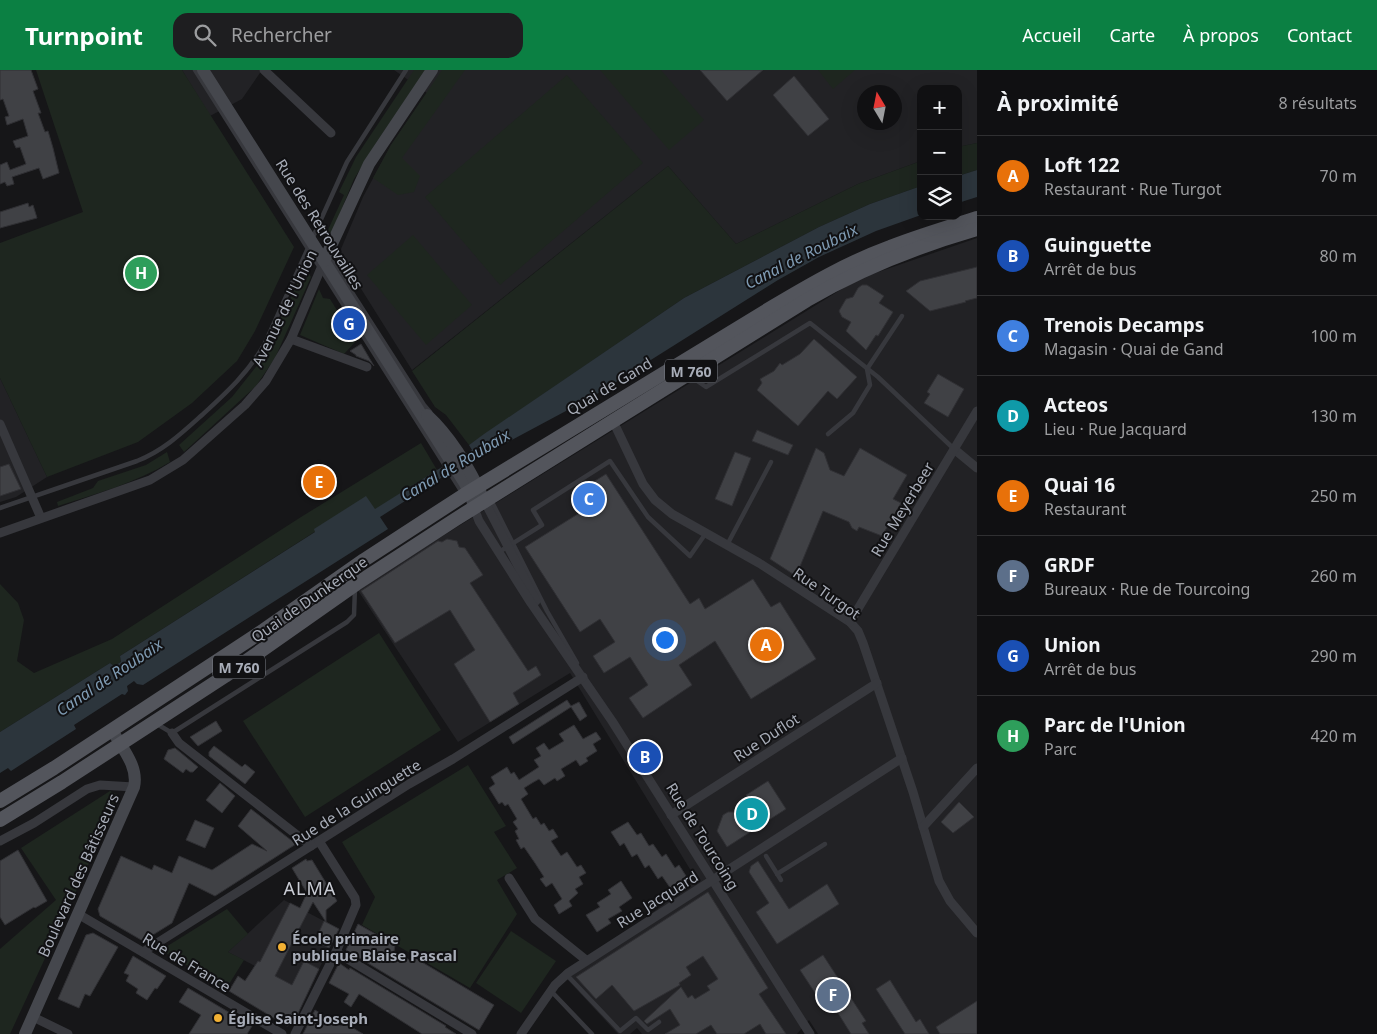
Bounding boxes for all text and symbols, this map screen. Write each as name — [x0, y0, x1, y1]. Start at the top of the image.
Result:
search box — [173, 13, 523, 58]
text: Turnpoint — [25, 19, 143, 52]
icon: search — [191, 21, 219, 49]
text: Rechercher — [231, 22, 332, 48]
text: Accueil — [1022, 23, 1082, 47]
text: Carte — [1110, 23, 1155, 47]
text: À propos — [1183, 23, 1259, 47]
text: Contact — [1287, 23, 1352, 47]
north arrow — [857, 85, 902, 130]
map controls — [917, 85, 962, 220]
button: + — [917, 85, 962, 130]
text: À proximité — [997, 89, 1119, 117]
text: 8 résultats — [1279, 92, 1357, 114]
button: − — [917, 130, 962, 175]
text: Loft 122 — [1044, 152, 1120, 178]
street label: Rue des Retrouvailles — [272, 155, 368, 293]
text: A — [1007, 165, 1019, 187]
text: 70 m — [1320, 165, 1357, 187]
button: layers — [917, 175, 962, 220]
text: Restaurant · Rue Turgot — [1044, 178, 1222, 200]
water label: Canal de Roubaix — [741, 217, 862, 294]
text: Guinguette — [1044, 232, 1152, 258]
text: B — [1008, 245, 1018, 267]
text: 80 m — [1320, 245, 1357, 267]
street label: Avenue de l'Union — [247, 246, 321, 370]
pin: H — [125, 254, 157, 292]
text: Arrêt de bus — [1044, 258, 1137, 280]
pin: G — [333, 305, 365, 343]
text: Trenois Decamps — [1044, 312, 1204, 338]
text: C — [1008, 325, 1018, 347]
text: 100 m — [1310, 325, 1357, 347]
text: Magasin · Quai de Gand — [1044, 338, 1224, 360]
street label: Quai de Gand — [562, 353, 656, 419]
road number: M 760 — [665, 360, 717, 382]
text: Acteos — [1044, 392, 1108, 418]
text: D — [1007, 405, 1019, 427]
text: 130 m — [1310, 405, 1357, 427]
text: Lieu · Rue Jacquard — [1044, 418, 1187, 440]
water label: Canal de Roubaix — [396, 423, 515, 506]
street label: Rue Meyerbeer — [866, 458, 938, 560]
pin: E — [303, 463, 335, 501]
text: Quai 16 — [1044, 472, 1115, 498]
pin: C — [573, 480, 605, 518]
text: E — [1009, 485, 1017, 507]
text: 250 m — [1310, 485, 1357, 507]
text: Restaurant — [1044, 498, 1126, 520]
street label: Quai de Dunkerque — [247, 551, 371, 647]
text: GRDF — [1044, 552, 1095, 578]
street label: Rue Turgot — [789, 563, 865, 624]
text: F — [1009, 565, 1017, 587]
text: 260 m — [1310, 565, 1357, 587]
text: Bureaux · Rue de Tourcoing — [1044, 578, 1250, 600]
pin: A — [750, 626, 782, 664]
your location — [652, 627, 678, 653]
water label: Canal de Roubaix — [51, 632, 168, 721]
text: Union — [1044, 632, 1101, 658]
text: G — [1007, 645, 1019, 667]
text: 290 m — [1310, 645, 1357, 667]
road number: M 760 — [213, 656, 265, 678]
text: Arrêt de bus — [1044, 658, 1137, 680]
street label: Rue Duflot — [729, 708, 803, 766]
text: Parc de l'Union — [1044, 712, 1186, 738]
text: H — [1007, 725, 1019, 747]
text: 420 m — [1310, 725, 1357, 747]
pin: B — [629, 738, 661, 776]
text: Parc — [1044, 738, 1077, 760]
street label: Rue de la Guinguette — [288, 754, 424, 850]
street label: Rue de Tourcoing — [662, 779, 744, 893]
street label: Boulevard des Bâtisseurs — [33, 790, 123, 960]
pin: D — [736, 795, 768, 833]
street label: Rue Jacquard — [612, 866, 702, 932]
district label: ALMA — [284, 876, 336, 900]
street label: Rue de France — [139, 928, 235, 996]
place label: École primaire publique Blaise Pascal — [292, 928, 457, 965]
marker: École primaire publique Blaise Pascal — [276, 941, 288, 953]
pin: F — [817, 976, 849, 1014]
place label: Église Saint-Joseph — [228, 1008, 368, 1028]
marker: Église Saint-Joseph — [212, 1012, 224, 1024]

